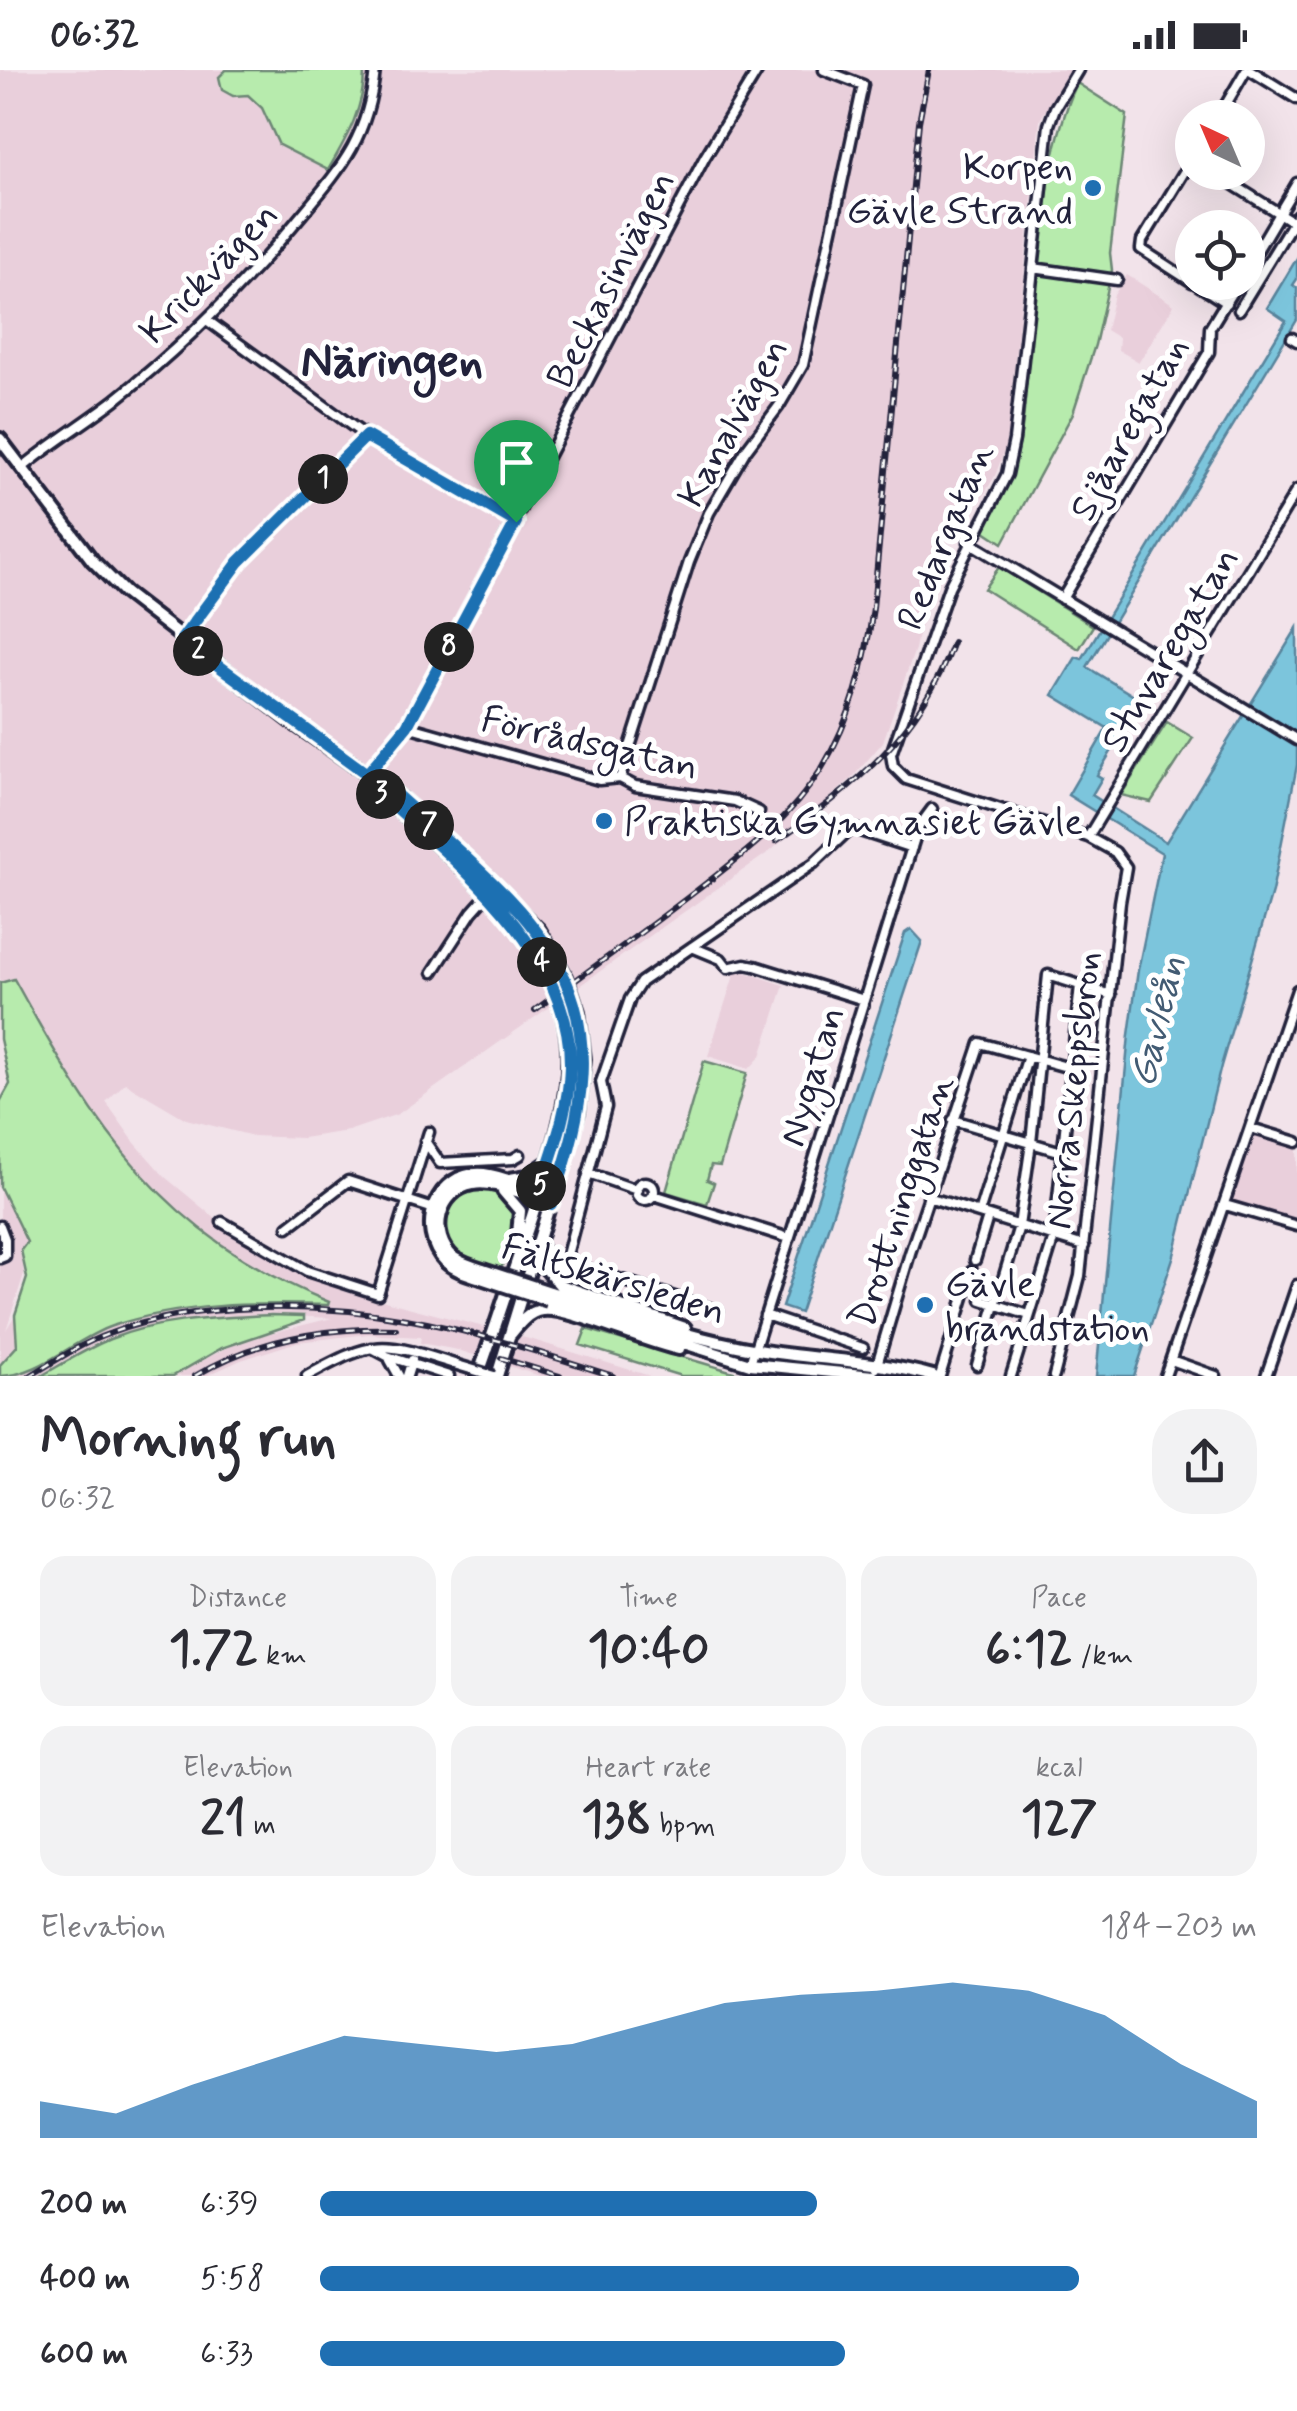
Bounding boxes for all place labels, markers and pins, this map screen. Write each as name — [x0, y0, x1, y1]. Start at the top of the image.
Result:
place label: Korpen Gävle Strand — [846, 144, 1073, 237]
marker: Korpen Gävle Strand — [1082, 177, 1104, 199]
pin — [474, 420, 559, 523]
pin: 1 — [298, 454, 348, 504]
pin: 8 — [424, 622, 474, 672]
pin: 2 — [173, 626, 223, 676]
pin: 3 — [356, 769, 406, 819]
place label: Praktiska Gymnasiet Gävle — [624, 799, 1083, 848]
pin: 7 — [404, 800, 454, 850]
marker: Praktiska Gymnasiet Gävle — [593, 810, 615, 832]
pin: 4 — [517, 937, 567, 987]
pin: 5 — [516, 1161, 566, 1211]
place label: Gävle brandstation — [945, 1261, 1150, 1354]
marker: Gävle brandstation — [914, 1294, 936, 1316]

